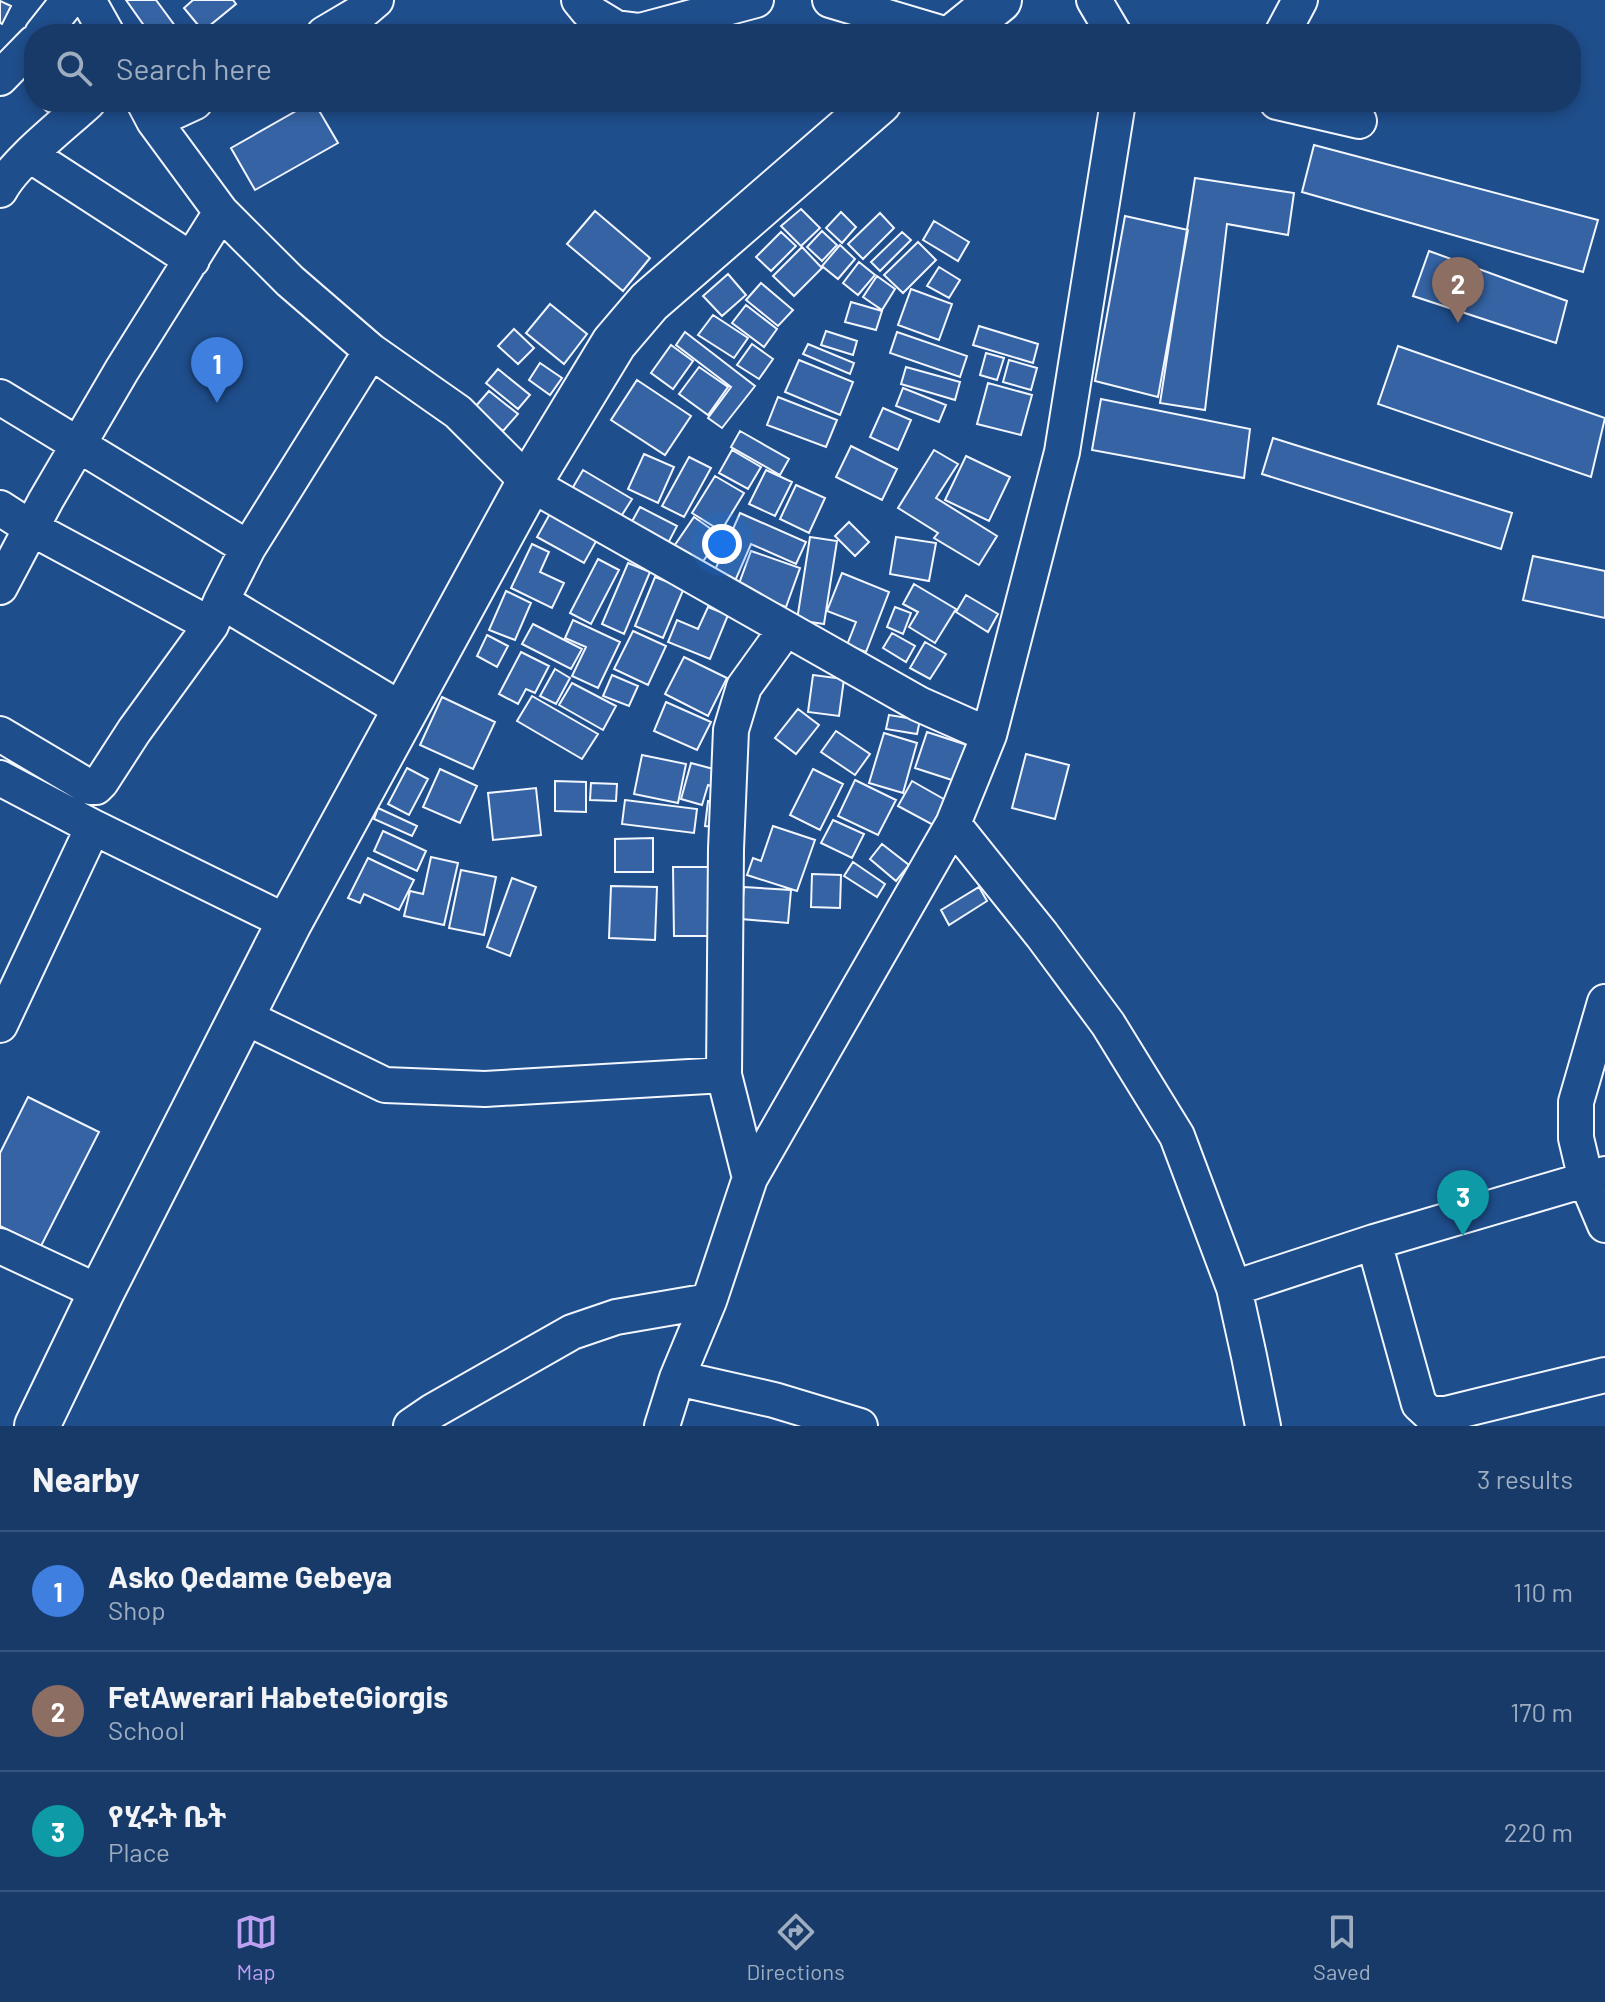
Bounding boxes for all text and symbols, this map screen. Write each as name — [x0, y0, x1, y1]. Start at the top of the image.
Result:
search box — [24, 24, 1581, 112]
icon: search — [52, 46, 96, 90]
text: Search here — [116, 50, 272, 86]
pin: 2 — [1432, 257, 1484, 323]
pin: 1 — [191, 337, 243, 403]
your location — [702, 524, 742, 564]
pin: 3 — [1437, 1170, 1489, 1236]
text: Nearby — [32, 1458, 140, 1499]
text: 3 results — [1477, 1463, 1573, 1494]
text: Asko Qedame Gebeya — [108, 1558, 392, 1594]
text: 1 — [53, 1576, 63, 1607]
text: 110 m — [1513, 1576, 1573, 1607]
text: Shop — [108, 1594, 166, 1625]
text: FetAwerari HabeteGiorgis — [108, 1678, 448, 1714]
text: 2 — [51, 1696, 65, 1727]
text: 170 m — [1510, 1696, 1573, 1727]
text: School — [108, 1714, 185, 1745]
text: የሂሩት ቤት — [108, 1797, 227, 1833]
text: 3 — [51, 1816, 65, 1847]
text: 220 m — [1504, 1816, 1573, 1847]
text: Place — [108, 1836, 170, 1867]
tab: Map — [234, 1910, 278, 1984]
tab: Directions — [746, 1910, 845, 1984]
tab: Saved — [1313, 1910, 1371, 1984]

